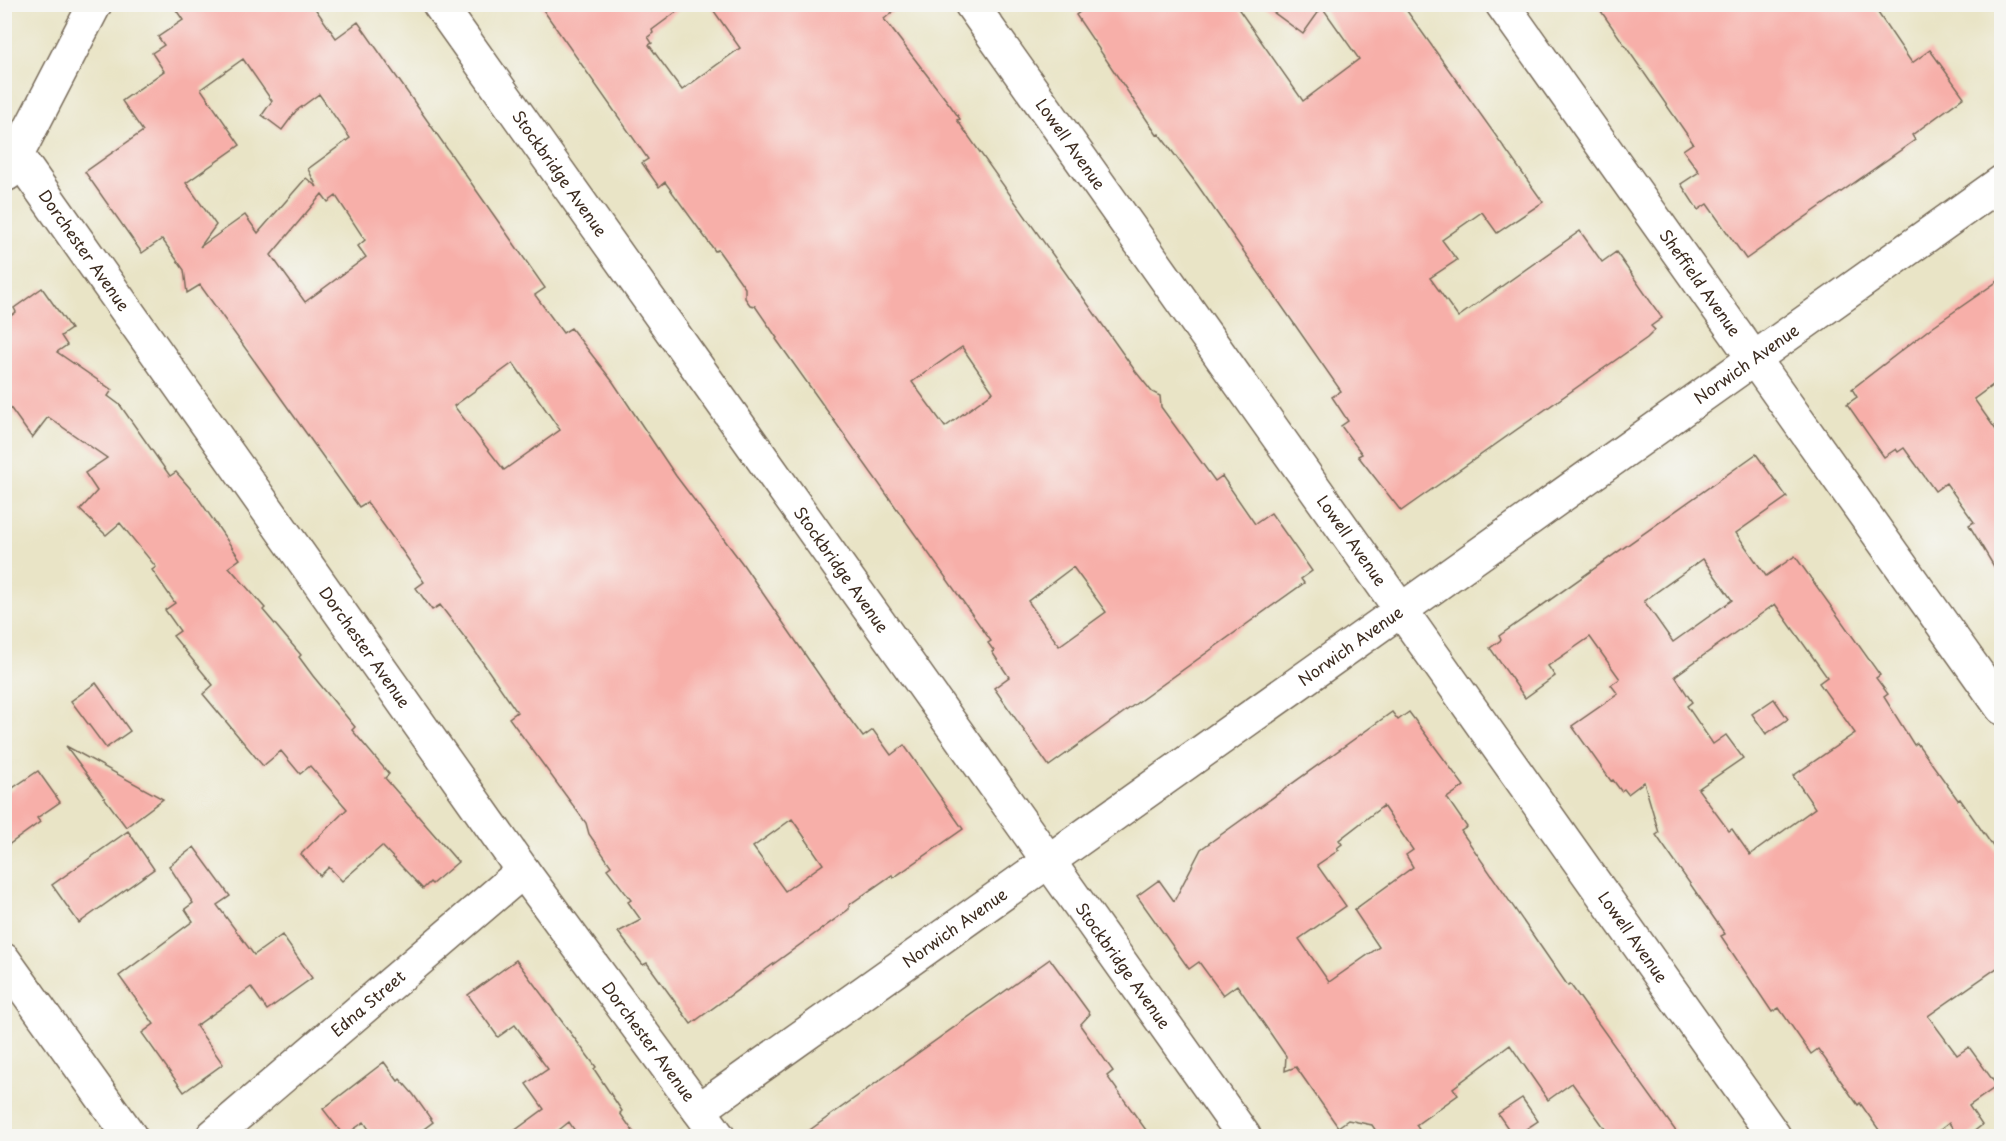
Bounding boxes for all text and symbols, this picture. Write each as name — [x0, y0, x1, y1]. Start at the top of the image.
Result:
street label: Lowell Avenue — [1031, 93, 1112, 194]
street label: Stockbridge Avenue — [507, 105, 614, 241]
street label: Dorchester Avenue — [34, 184, 136, 316]
street label: Sheffield Avenue — [1654, 224, 1747, 341]
street label: Norwich Avenue — [1689, 317, 1803, 409]
street label: Lowell Avenue — [1312, 490, 1393, 591]
street label: Stockbridge Avenue — [789, 501, 895, 637]
street label: Dorchester Avenue — [314, 581, 417, 712]
street label: Norwich Avenue — [1293, 599, 1408, 691]
street label: Norwich Avenue — [897, 881, 1012, 973]
street label: Lowell Avenue — [1593, 886, 1674, 987]
street label: Stockbridge Avenue — [1070, 897, 1177, 1033]
street label: Edna Street — [325, 964, 410, 1041]
street label: Dorchester Avenue — [597, 976, 702, 1106]

